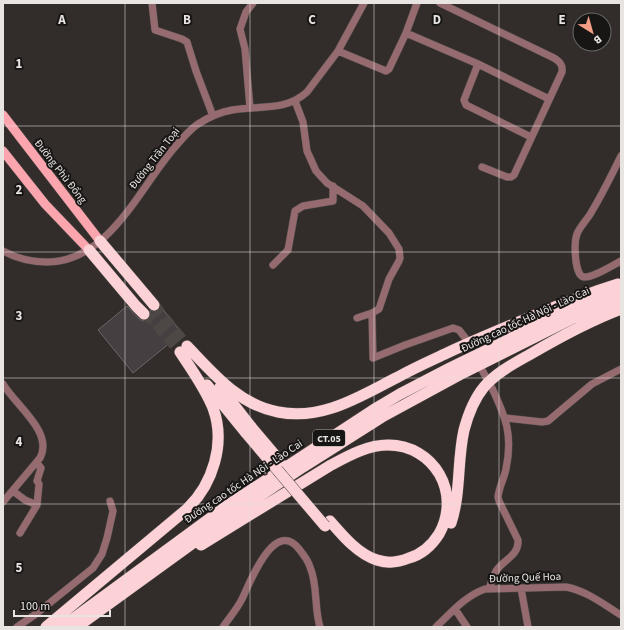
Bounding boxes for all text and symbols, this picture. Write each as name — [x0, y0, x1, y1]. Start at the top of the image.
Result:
text: A — [57, 11, 66, 29]
text: B — [183, 11, 191, 29]
text: C — [308, 11, 316, 29]
text: D — [433, 11, 441, 29]
text: E — [558, 11, 566, 29]
north arrow — [572, 12, 612, 52]
text: B — [590, 32, 605, 48]
text: 1 — [16, 55, 23, 73]
street label: Đường Trần Toại — [126, 124, 183, 192]
street label: Đường Phù Đổng — [31, 136, 91, 207]
text: 2 — [16, 181, 23, 199]
street label: Đường cao tốc Hà Nội - Lào Cai — [459, 283, 592, 356]
text: 3 — [16, 307, 23, 325]
road number: CT.05 — [313, 430, 345, 446]
text: 4 — [16, 433, 23, 451]
street label: Đường cao tốc Hà Nội - Lào Cai — [181, 436, 306, 527]
text: 5 — [16, 559, 23, 577]
street label: Đường Quế Hoa — [489, 569, 561, 586]
scale bar — [14, 592, 110, 618]
text: 100 m — [20, 598, 50, 615]

